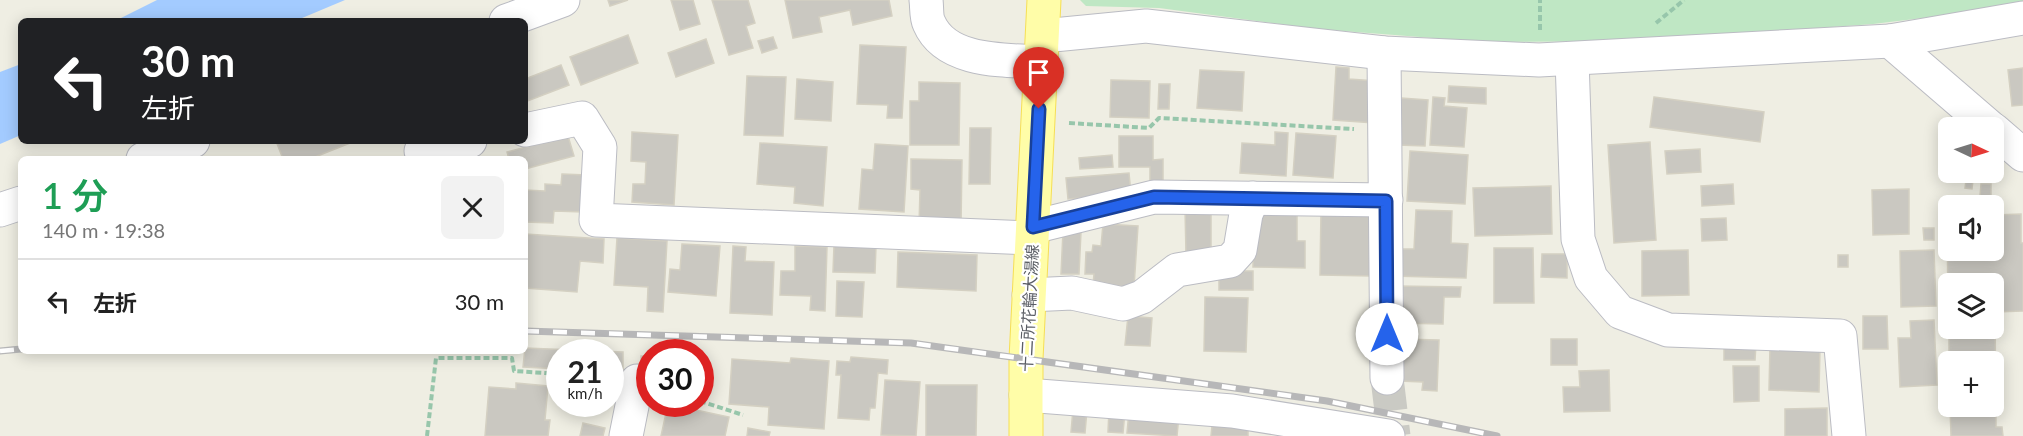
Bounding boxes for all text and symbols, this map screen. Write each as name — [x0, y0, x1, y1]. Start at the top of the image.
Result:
text: 30 m — [141, 36, 235, 86]
icon: left — [42, 42, 120, 120]
pin — [1013, 47, 1064, 109]
icon: arrive — [1022, 56, 1055, 89]
text: 左折 — [141, 91, 195, 124]
north arrow — [1938, 117, 2004, 183]
map controls — [1938, 117, 2004, 417]
text: 1 分 — [42, 173, 108, 217]
button: close — [441, 176, 504, 239]
button: sound — [1938, 195, 2004, 261]
text: 140 m · 19:38 — [42, 218, 165, 242]
street label: 十二所花輪大湯線 — [1016, 244, 1041, 372]
button: layers — [1938, 273, 2004, 339]
icon: left — [42, 285, 75, 318]
text: 30 m — [455, 288, 504, 315]
text: 左折 — [93, 289, 137, 316]
position arrow — [1355, 302, 1419, 366]
speed limit sign: 30 — [636, 339, 714, 417]
button: + — [1938, 351, 2004, 417]
text: 21 — [568, 353, 602, 389]
text: km/h — [567, 384, 603, 402]

